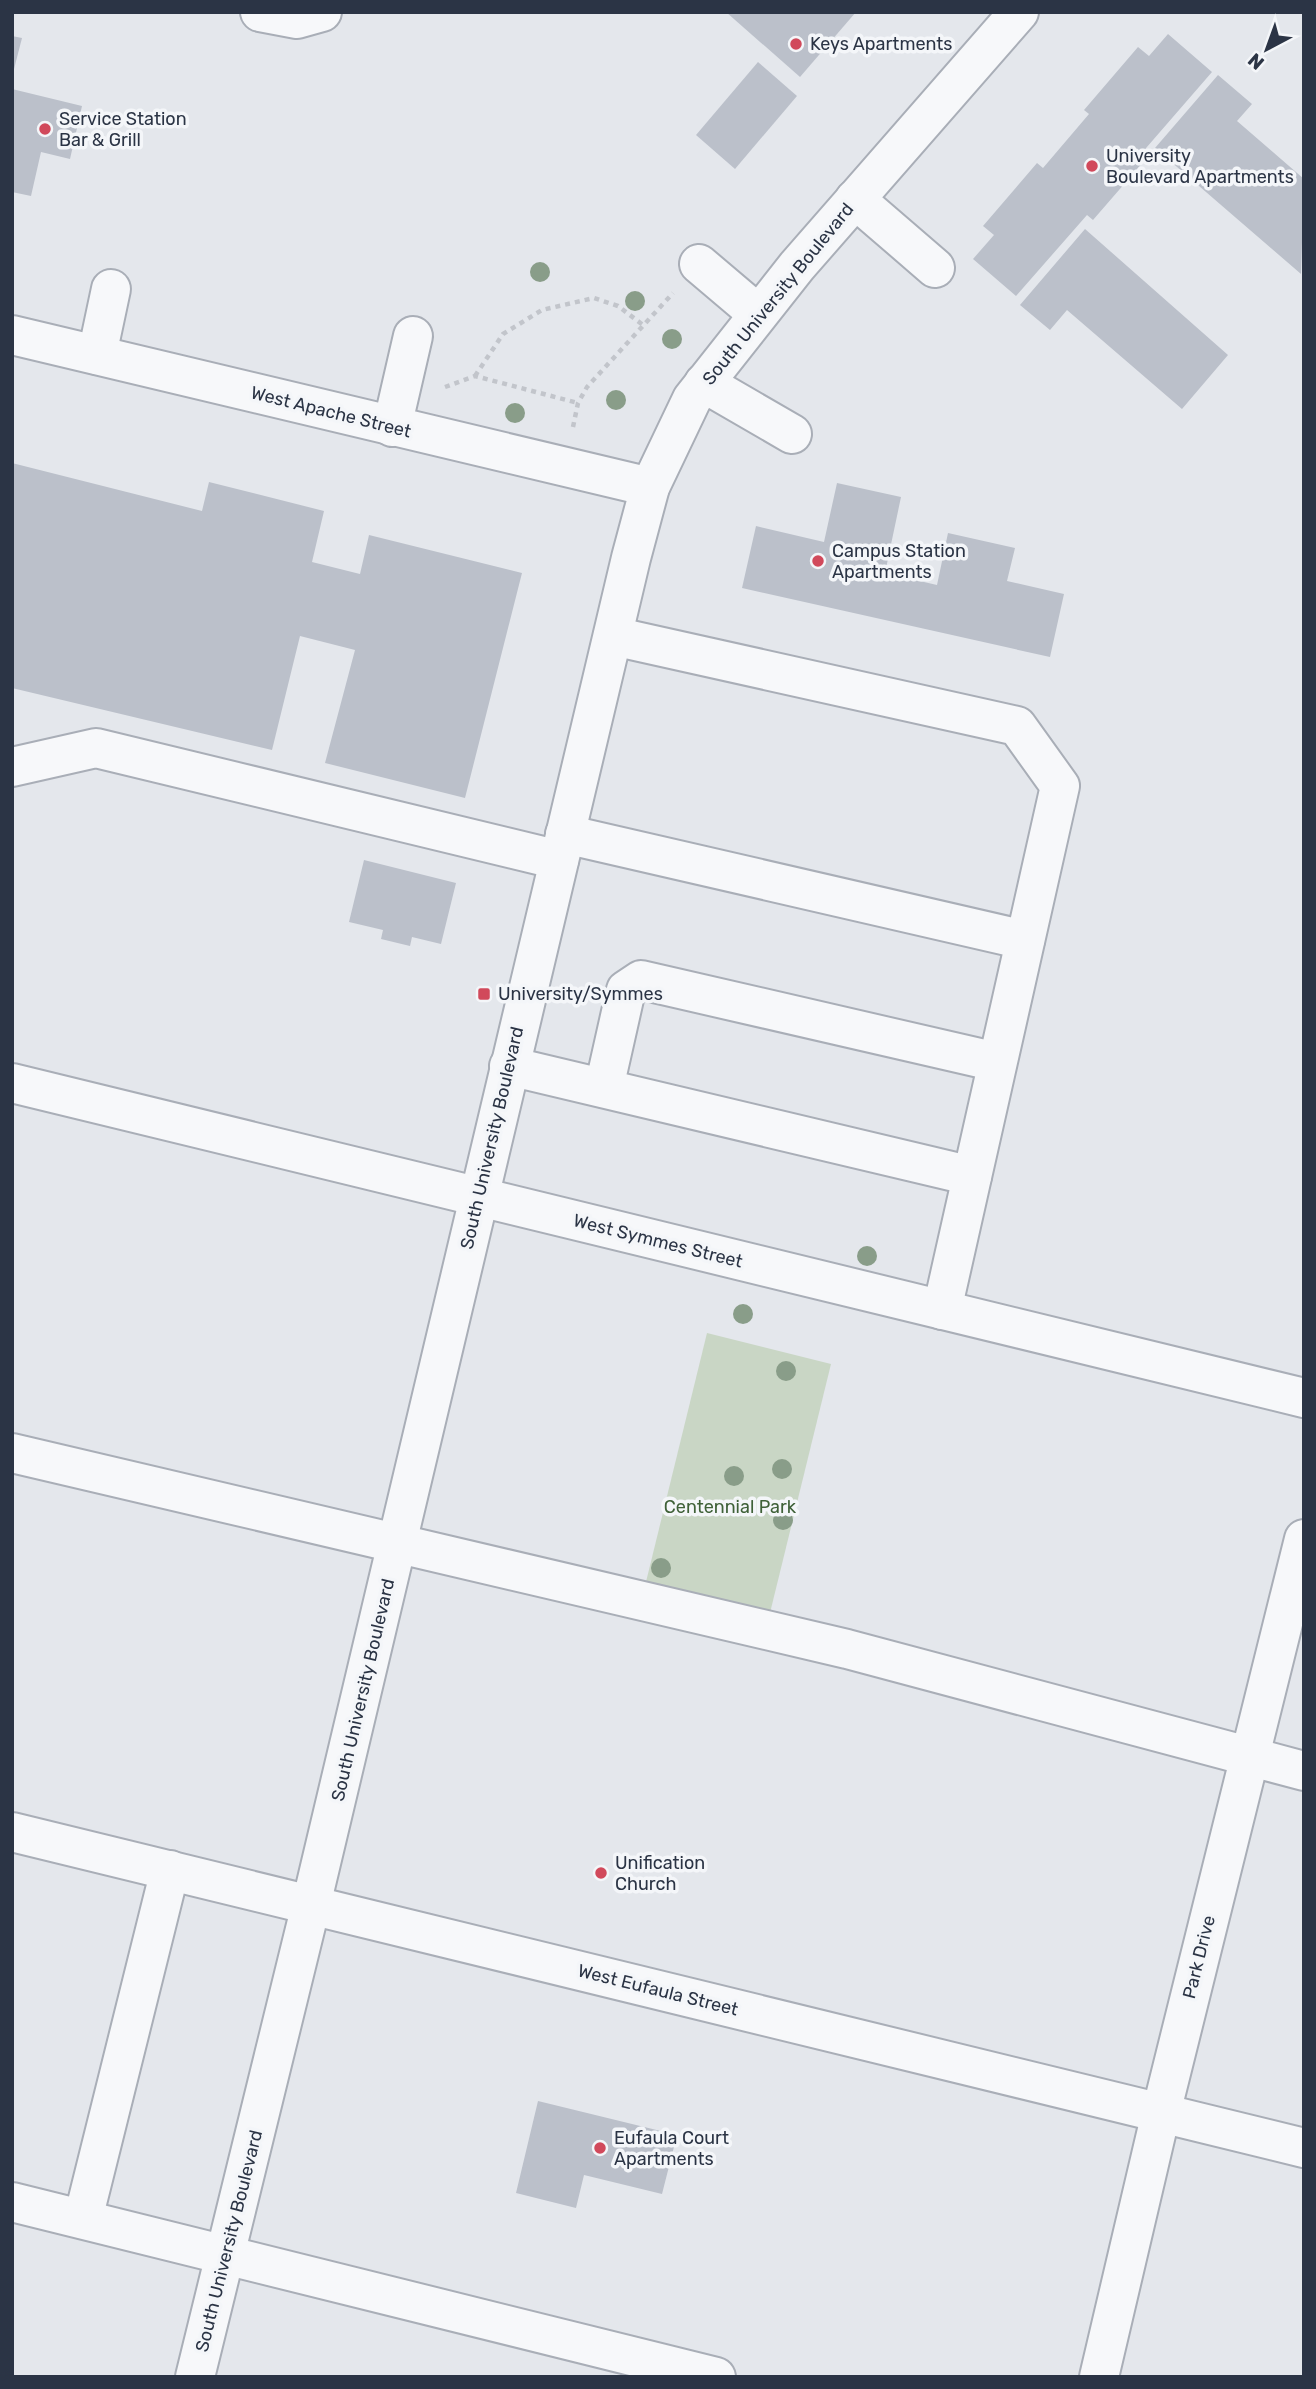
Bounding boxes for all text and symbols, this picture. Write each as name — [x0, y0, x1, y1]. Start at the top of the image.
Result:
north arrow — [1232, 14, 1302, 84]
place label: Keys Apartments — [810, 33, 952, 55]
marker: Keys Apartments — [788, 36, 804, 52]
text: N — [1243, 48, 1269, 75]
place label: Service Station Bar & Grill — [59, 108, 187, 151]
marker: Service Station Bar & Grill — [37, 121, 53, 137]
place label: University Boulevard Apartments — [1106, 145, 1294, 188]
marker: University Boulevard Apartments — [1084, 158, 1100, 174]
street label: South University Boulevard — [698, 199, 858, 389]
street label: West Apache Street — [249, 381, 413, 443]
place label: Campus Station Apartments — [832, 540, 966, 583]
marker: Campus Station Apartments — [810, 553, 826, 569]
place label: University/Symmes — [498, 983, 663, 1005]
marker: University/Symmes — [476, 986, 492, 1002]
street label: South University Boulevard — [456, 1025, 528, 1251]
street label: West Symmes Street — [571, 1209, 745, 1273]
park label: Centennial Park — [664, 1496, 797, 1518]
street label: South University Boulevard — [327, 1577, 399, 1803]
place label: Unification Church — [615, 1852, 705, 1895]
marker: Unification Church — [593, 1865, 609, 1881]
street label: Park Drive — [1178, 1913, 1220, 2001]
street label: West Eufaula Street — [575, 1959, 741, 2021]
place label: Eufaula Court Apartments — [614, 2127, 729, 2170]
street label: South University Boulevard — [191, 2128, 267, 2354]
marker: Eufaula Court Apartments — [592, 2140, 608, 2156]

